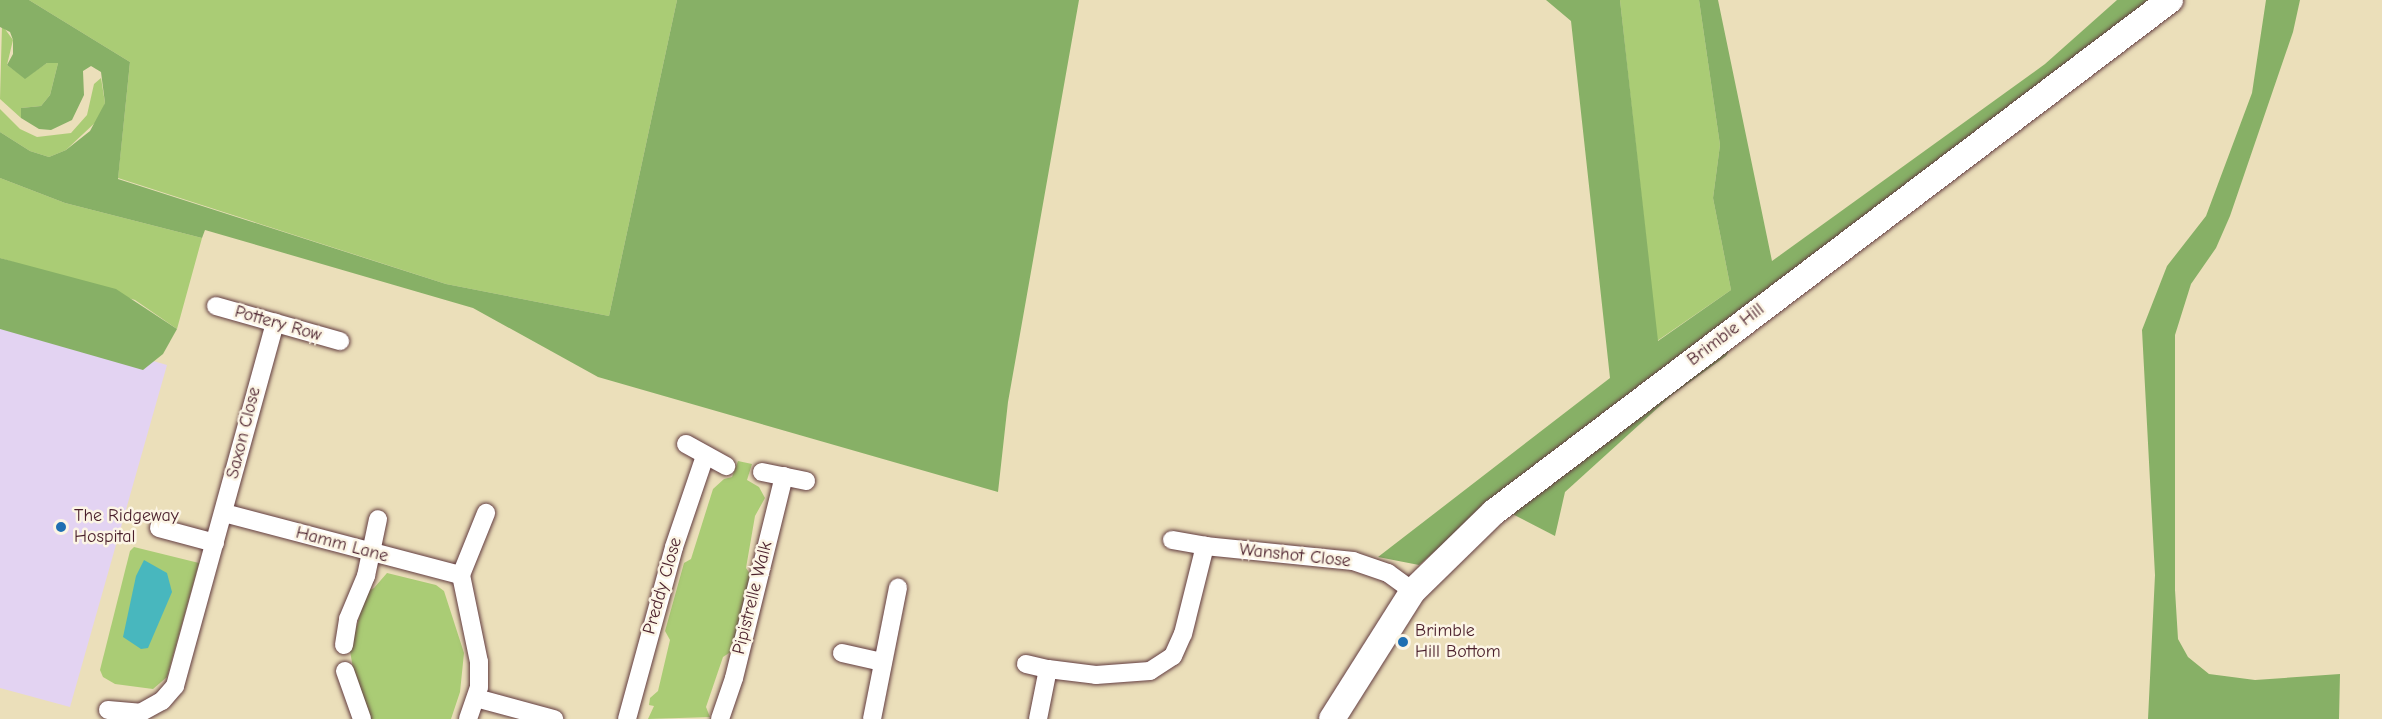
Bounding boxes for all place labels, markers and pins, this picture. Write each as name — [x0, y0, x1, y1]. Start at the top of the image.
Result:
place label: The Ridgeway Hospital — [74, 506, 179, 548]
marker: The Ridgeway Hospital — [52, 518, 70, 536]
place label: Brimble Hill Bottom — [1415, 621, 1501, 664]
marker: Brimble Hill Bottom — [1396, 635, 1410, 649]

